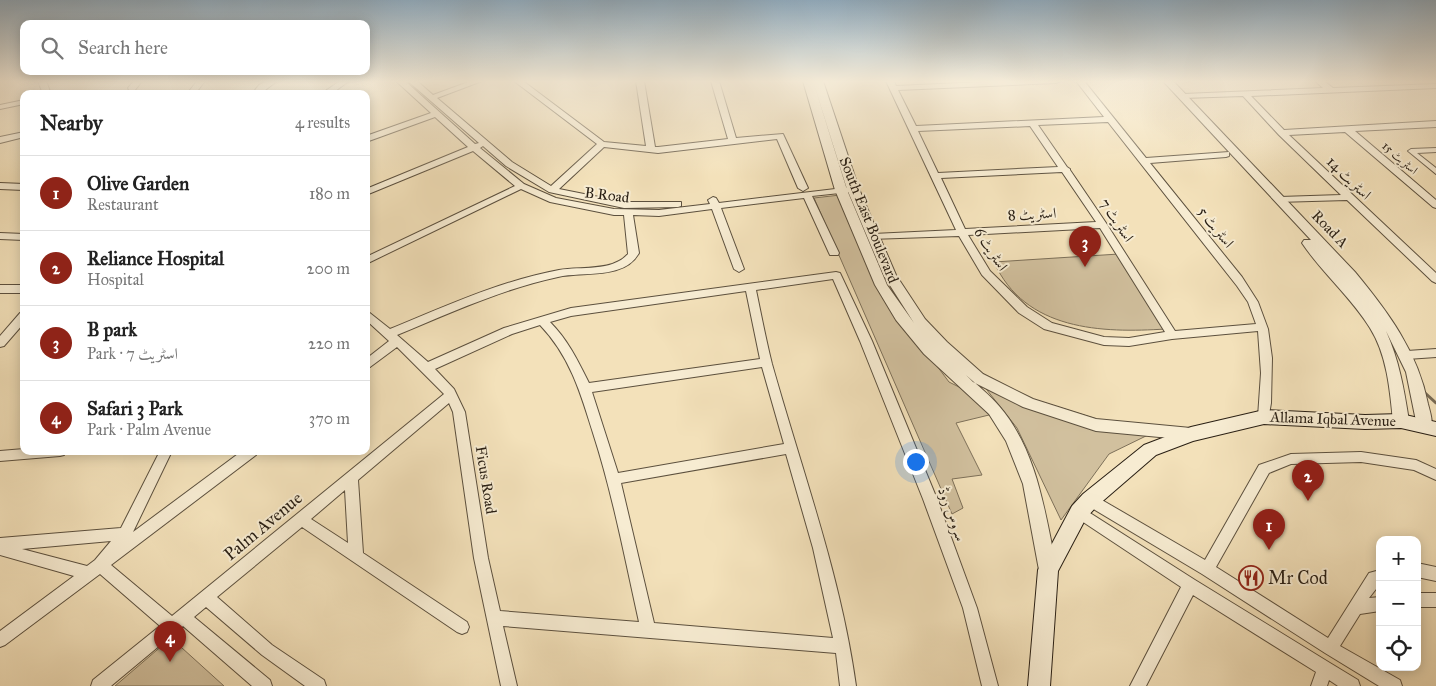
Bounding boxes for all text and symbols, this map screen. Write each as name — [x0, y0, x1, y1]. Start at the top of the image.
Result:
search box — [20, 20, 370, 75]
icon: search — [38, 34, 66, 62]
text: Search here — [78, 36, 168, 59]
text: Nearby — [40, 110, 103, 136]
text: 4 results — [295, 113, 350, 132]
street label: اسٹریٹ 15 — [1379, 139, 1421, 178]
street label: اسٹریٹ 14 — [1322, 152, 1375, 204]
street label: South East Boulevard — [835, 154, 903, 286]
text: Olive Garden — [87, 172, 189, 195]
street label: B Road — [584, 183, 631, 207]
text: 1 — [53, 184, 59, 203]
text: 180 m — [309, 184, 350, 203]
text: Restaurant — [87, 195, 159, 214]
street label: اسٹریٹ 7 — [1095, 195, 1138, 246]
street label: اسٹریٹ 5 — [1194, 203, 1238, 252]
street label: اسٹریٹ 8 — [1007, 204, 1057, 225]
street label: Road A — [1308, 206, 1352, 252]
street label: اسٹریٹ 6 — [969, 224, 1012, 275]
pin: 3 — [1069, 226, 1101, 267]
text: Reliance Hospital — [87, 247, 224, 270]
text: 2 — [52, 259, 60, 278]
text: 200 m — [307, 259, 350, 278]
text: Hospital — [87, 270, 144, 289]
text: B park — [87, 318, 137, 341]
text: 3 — [53, 334, 59, 353]
text: 220 m — [308, 334, 350, 353]
text: Park · اسٹریٹ 7 — [87, 344, 178, 363]
text: Safari 3 Park — [87, 397, 183, 420]
street label: Allama Iqbal Avenue — [1269, 408, 1396, 431]
text: 4 — [52, 409, 60, 428]
text: 370 m — [309, 409, 350, 428]
text: Park · Palm Avenue — [87, 420, 211, 439]
street label: Ficus Road — [472, 445, 500, 516]
your location — [903, 449, 929, 475]
pin: 2 — [1292, 460, 1324, 501]
street label: سروس روڈ — [933, 484, 970, 544]
street label: Palm Avenue — [219, 487, 307, 565]
pin: 1 — [1253, 509, 1285, 550]
map controls — [1376, 536, 1421, 671]
button: + — [1376, 536, 1421, 581]
restaurant icon: Mr Cod — [1238, 565, 1264, 591]
place label: Mr Cod — [1268, 567, 1328, 589]
button: − — [1376, 581, 1421, 626]
pin: 4 — [154, 621, 186, 662]
button: locate — [1376, 626, 1421, 671]

